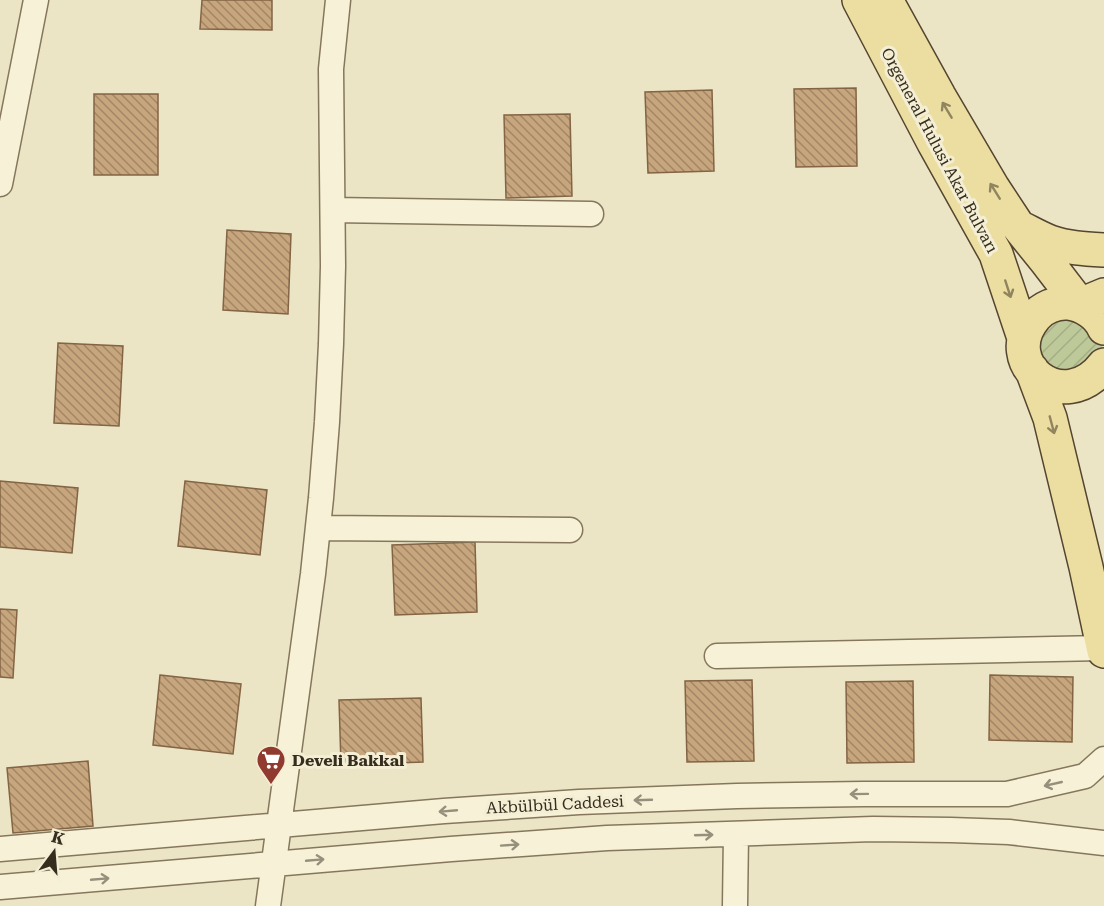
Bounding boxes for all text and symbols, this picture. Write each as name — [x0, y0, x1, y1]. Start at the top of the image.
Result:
street label: Orgeneral Hulusi Akar Bulvarı — [877, 44, 1002, 256]
one-way arrow — [941, 101, 953, 118]
one-way arrow — [989, 183, 1001, 199]
one-way arrow — [1003, 279, 1014, 298]
one-way arrow — [1046, 415, 1058, 434]
supermarket icon: Develi Bakkal — [255, 744, 287, 786]
place label: Develi Bakkal — [292, 751, 405, 770]
one-way arrow — [1044, 778, 1063, 790]
one-way arrow — [850, 788, 870, 800]
street label: Akbülbül Caddesi — [486, 791, 624, 818]
one-way arrow — [634, 794, 654, 805]
one-way arrow — [439, 806, 459, 817]
north arrow — [24, 822, 84, 882]
text: K — [49, 827, 67, 849]
one-way arrow — [694, 829, 714, 841]
one-way arrow — [499, 839, 519, 850]
one-way arrow — [305, 854, 325, 865]
one-way arrow — [90, 873, 110, 884]

